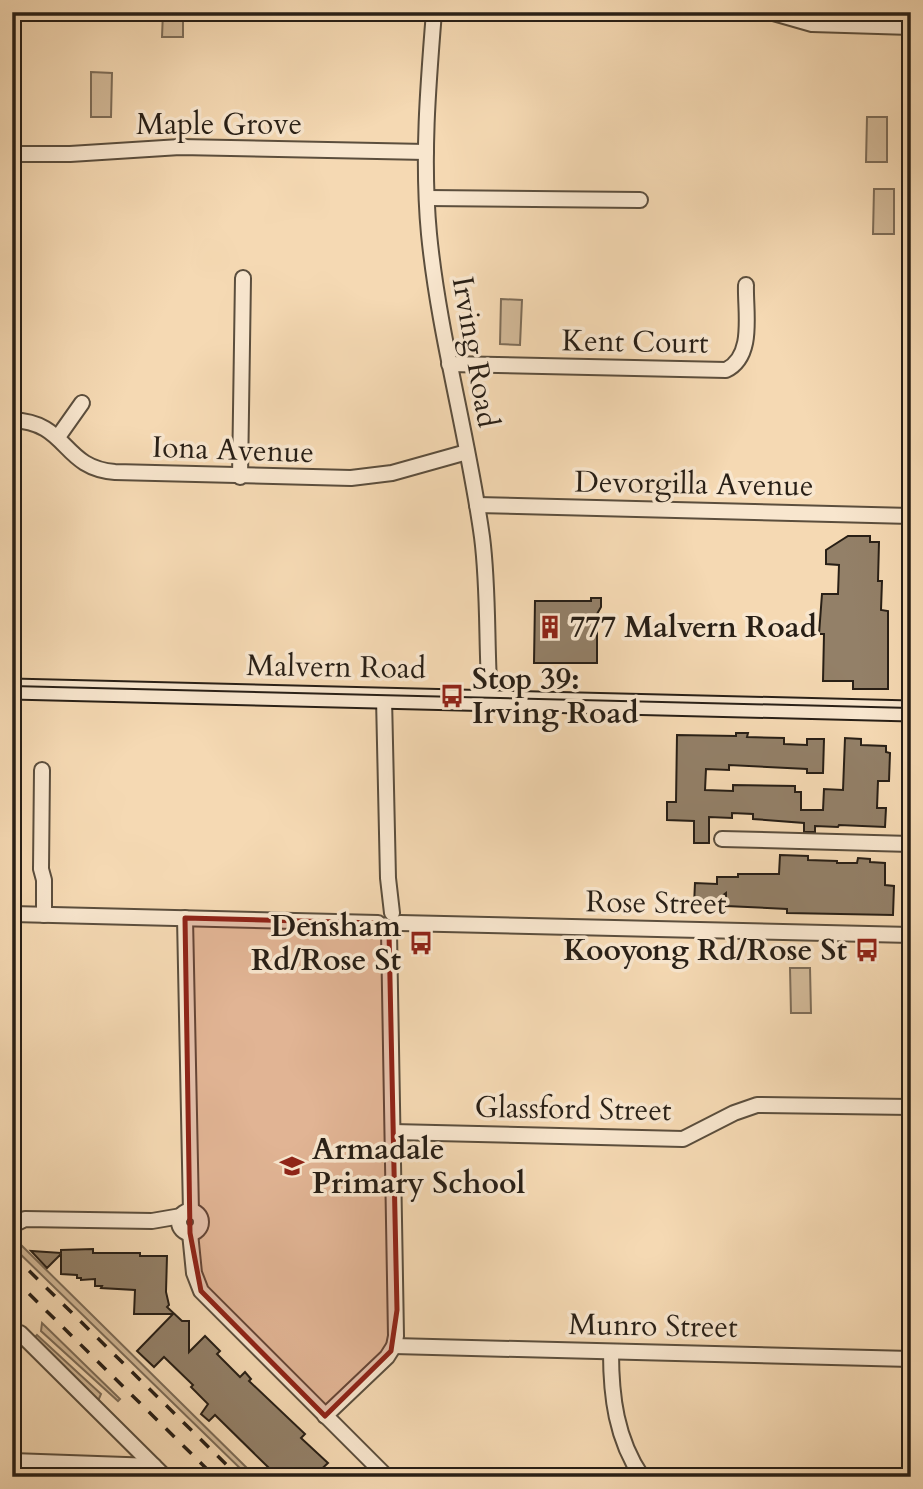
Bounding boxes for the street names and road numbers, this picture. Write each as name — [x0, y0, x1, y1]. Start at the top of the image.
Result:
street label: Maple Grove — [136, 104, 302, 145]
street label: Irving Road — [442, 273, 508, 431]
street label: Kent Court — [561, 320, 709, 364]
street label: Iona Avenue — [151, 427, 315, 473]
street label: Devorgilla Avenue — [574, 461, 814, 507]
street label: Malvern Road — [246, 645, 426, 689]
street label: Rose Street — [585, 881, 727, 925]
street label: Glassford Street — [474, 1087, 672, 1131]
street label: Munro Street — [568, 1304, 738, 1348]

